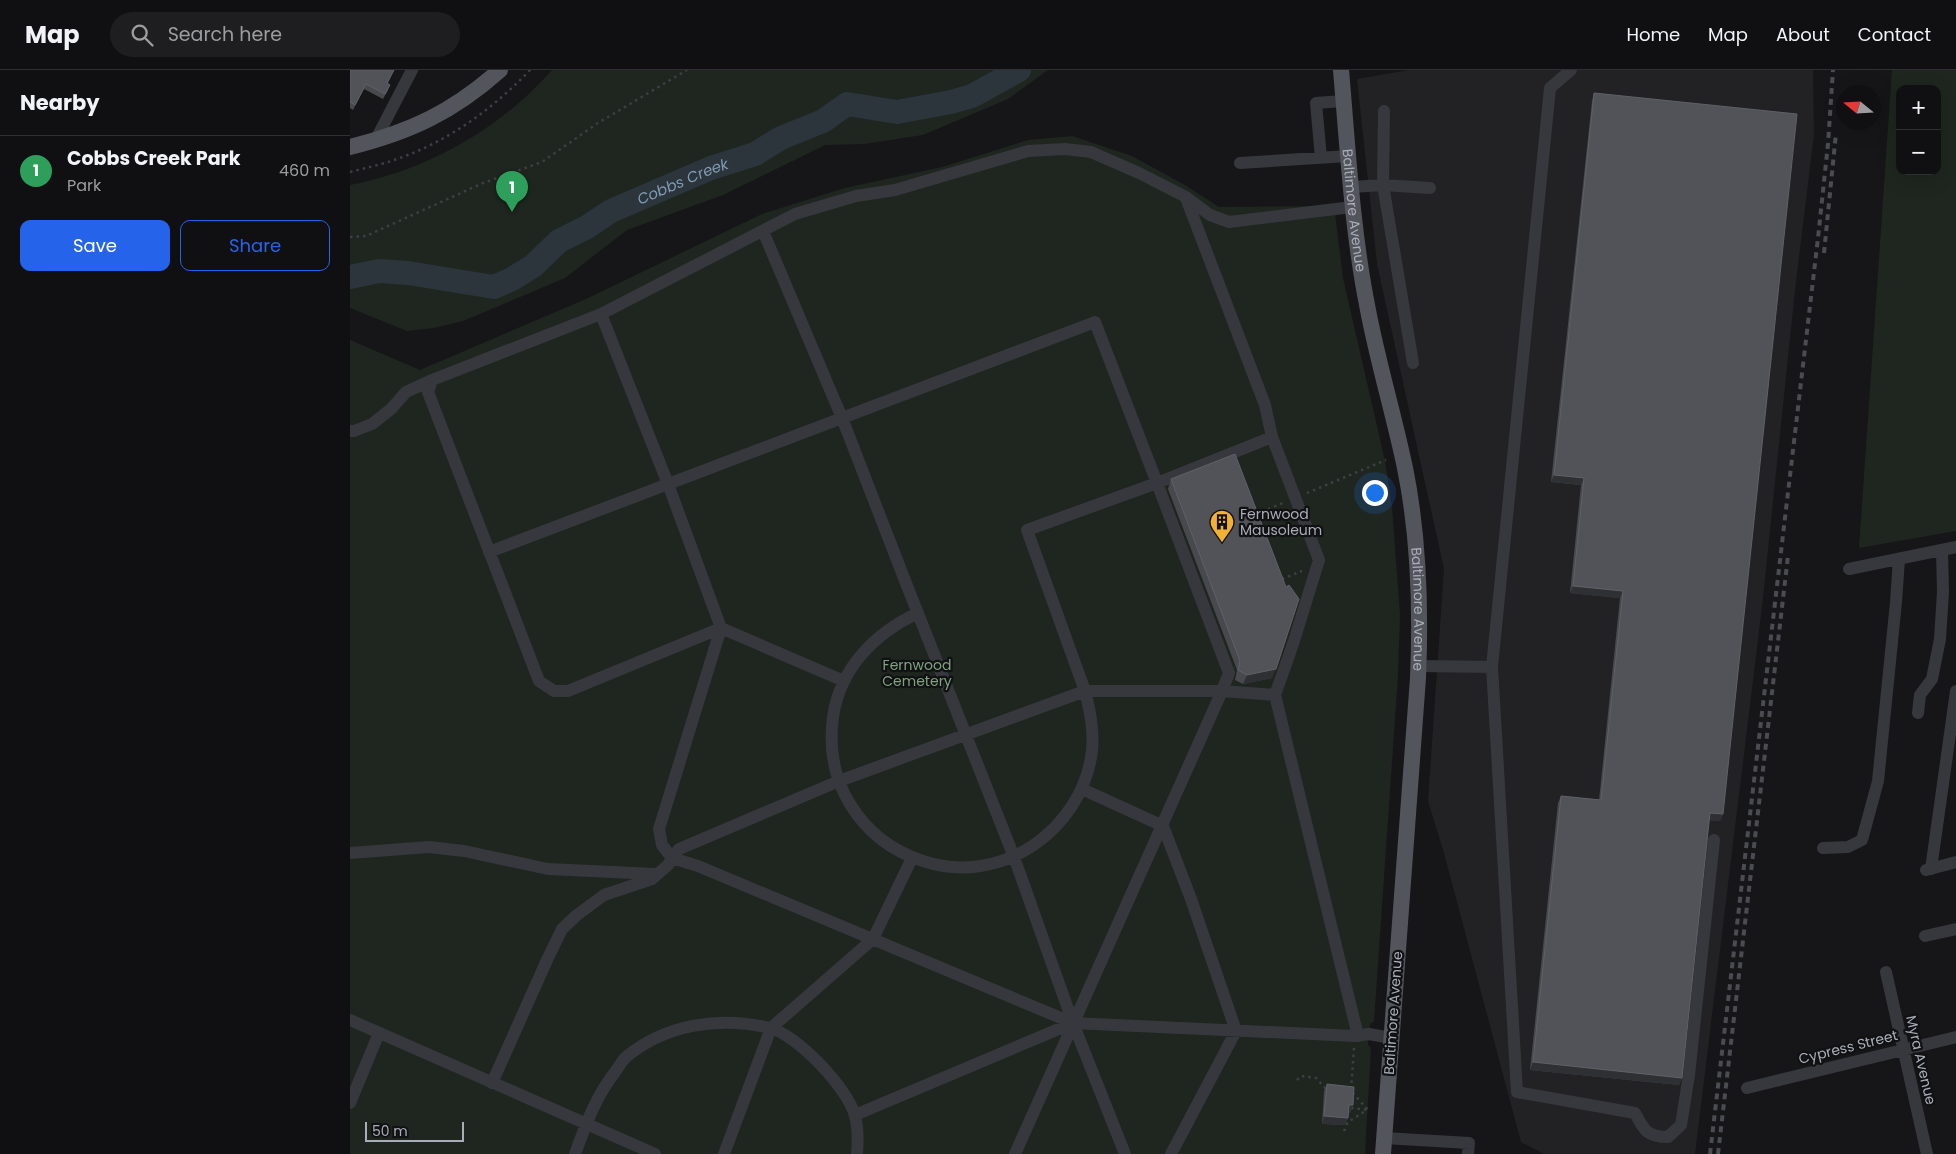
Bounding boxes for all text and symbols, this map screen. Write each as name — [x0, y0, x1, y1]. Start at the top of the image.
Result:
search box — [110, 12, 460, 57]
text: Map — [25, 18, 80, 51]
icon: search — [128, 21, 156, 49]
text: Search here — [168, 21, 282, 48]
text: Home — [1626, 22, 1680, 47]
text: Map — [1708, 22, 1748, 47]
text: About — [1776, 22, 1830, 47]
text: Contact — [1858, 22, 1931, 47]
north arrow — [1836, 85, 1881, 130]
map controls — [1896, 85, 1941, 175]
button: + — [1896, 85, 1941, 130]
text: Nearby — [20, 88, 100, 117]
button: − — [1896, 130, 1941, 175]
text: Cobbs Creek Park — [67, 145, 240, 172]
street label: Baltimore Avenue — [1337, 148, 1371, 274]
water label: Cobbs Creek — [633, 152, 732, 209]
text: 1 — [33, 159, 39, 182]
text: 460 m — [279, 159, 330, 182]
pin: 1 — [496, 171, 528, 212]
text: Park — [67, 174, 101, 197]
button: Save — [20, 220, 170, 271]
button: Share — [180, 220, 330, 271]
your location — [1362, 480, 1388, 506]
place label: Fernwood Mausoleum — [1240, 504, 1322, 540]
building icon: Fernwood Mausoleum — [1209, 509, 1235, 543]
street label: Baltimore Avenue — [1406, 547, 1429, 672]
park label: Fernwood Cemetery — [882, 655, 952, 691]
street label: Baltimore Avenue — [1379, 950, 1407, 1075]
street label: Myra Avenue — [1901, 1013, 1941, 1107]
street label: Cypress Street — [1796, 1025, 1900, 1069]
scale bar — [365, 1119, 464, 1142]
text: 50 m — [372, 1121, 408, 1141]

